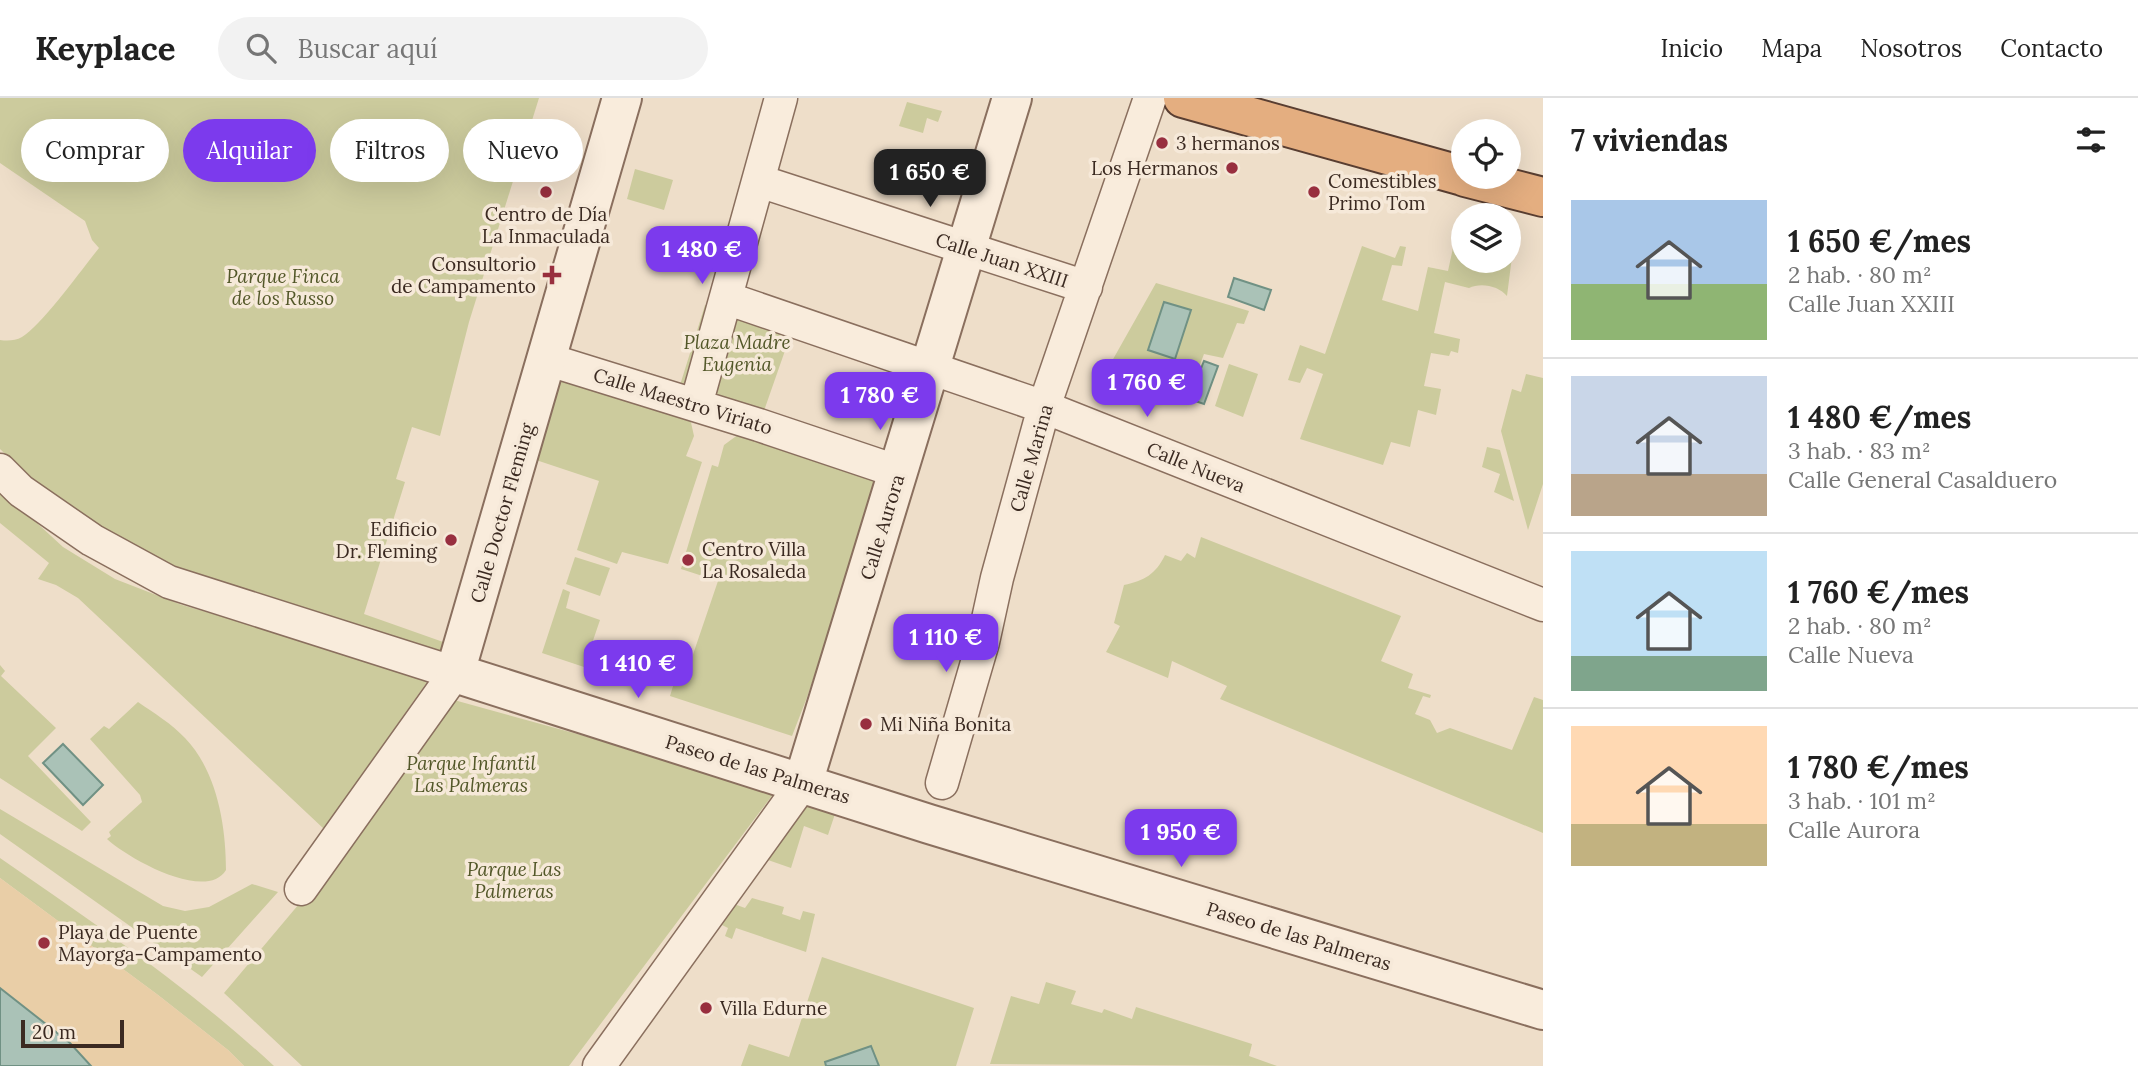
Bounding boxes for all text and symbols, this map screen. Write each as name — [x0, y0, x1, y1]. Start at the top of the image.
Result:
search box — [218, 17, 708, 80]
text: Keyplace — [35, 27, 176, 69]
icon: search — [242, 29, 280, 67]
text: Buscar aquí — [298, 32, 437, 65]
text: Inicio — [1660, 33, 1723, 64]
text: Mapa — [1761, 33, 1822, 64]
text: Nosotros — [1860, 33, 1962, 64]
text: Contacto — [2000, 33, 2103, 64]
chip: Comprar — [21, 119, 169, 182]
chip: Alquilar — [183, 119, 316, 182]
chip: Filtros — [330, 119, 449, 182]
chip: Nuevo — [463, 119, 583, 182]
map controls — [1451, 119, 1521, 273]
button: locate — [1451, 119, 1521, 189]
text: 7 viviendas — [1571, 121, 1728, 159]
icon: filters — [2072, 121, 2110, 159]
place label: 3 hermanos — [1176, 131, 1280, 155]
marker: 3 hermanos — [1154, 135, 1170, 151]
pin: 1 650 € — [865, 150, 995, 209]
place label: Los Hermanos — [1091, 156, 1218, 180]
text: 1 650 € — [890, 157, 970, 186]
marker: Los Hermanos — [1224, 160, 1240, 176]
place label: Comestibles Primo Tom — [1328, 169, 1437, 215]
marker: Centro de Día La Inmaculada — [538, 184, 554, 200]
marker: Comestibles Primo Tom — [1306, 184, 1322, 200]
place label: Centro de Día La Inmaculada — [482, 202, 610, 248]
button: layers — [1451, 203, 1521, 273]
text: 1 650 €/mes — [1788, 222, 1971, 260]
pin: 1 480 € — [637, 226, 767, 286]
street label: Calle Juan XXIII — [933, 227, 1071, 293]
icon: home — [1627, 228, 1711, 312]
text: 1 480 € — [662, 234, 742, 263]
place label: Consultorio de Campamento — [391, 252, 536, 298]
text: 2 hab. · 80 m² — [1788, 260, 1932, 289]
park label: Parque Finca de los Russo — [226, 264, 340, 310]
marker: Consultorio de Campamento — [542, 265, 562, 285]
text: Calle Juan XXIII — [1788, 289, 1955, 318]
park label: Plaza Madre Eugenia — [683, 330, 791, 376]
pin: 1 760 € — [1082, 360, 1212, 419]
street label: Calle Maestro Viriato — [591, 362, 775, 440]
text: 1 760 € — [1108, 367, 1186, 396]
pin: 1 780 € — [815, 372, 945, 432]
text: 1 780 € — [841, 380, 919, 409]
text: 1 480 €/mes — [1788, 398, 1971, 436]
street label: Calle Marina — [1004, 401, 1058, 515]
icon: home — [1627, 404, 1711, 488]
street label: Calle Doctor Fleming — [465, 420, 539, 606]
street label: Calle Nueva — [1143, 436, 1249, 498]
text: 3 hab. · 83 m² — [1788, 436, 1931, 465]
text: Calle General Casalduero — [1788, 465, 2057, 494]
street label: Calle Aurora — [855, 471, 909, 583]
place label: Edificio Dr. Fleming — [336, 517, 437, 563]
marker: Edificio Dr. Fleming — [443, 532, 459, 548]
place label: Centro Villa La Rosaleda — [702, 537, 806, 583]
marker: Centro Villa La Rosaleda — [680, 552, 696, 568]
text: 1 760 €/mes — [1788, 573, 1969, 611]
icon: home — [1627, 579, 1711, 663]
text: 2 hab. · 80 m² — [1788, 611, 1932, 640]
pin: 1 110 € — [881, 614, 1011, 674]
text: 1 110 € — [909, 622, 983, 651]
pin: 1 410 € — [573, 640, 703, 700]
text: Calle Nueva — [1788, 640, 1914, 669]
text: 1 410 € — [600, 648, 676, 677]
place label: Mi Niña Bonita — [880, 712, 1011, 736]
marker: Mi Niña Bonita — [858, 716, 874, 732]
street label: Paseo de las Palmeras — [663, 729, 854, 809]
text: 1 780 €/mes — [1788, 748, 1969, 786]
park label: Parque Infantil Las Palmeras — [406, 751, 536, 797]
icon: home — [1627, 754, 1711, 838]
text: 3 hab. · 101 m² — [1788, 786, 1936, 815]
pin: 1 950 € — [1116, 810, 1246, 869]
text: Calle Aurora — [1788, 815, 1920, 844]
text: 1 950 € — [1141, 817, 1221, 846]
park label: Parque Las Palmeras — [467, 857, 561, 903]
street label: Paseo de las Palmeras — [1204, 896, 1395, 976]
place label: Playa de Puente Mayorga-Campamento — [58, 920, 262, 966]
marker: Playa de Puente Mayorga-Campamento — [36, 935, 52, 951]
place label: Villa Edurne — [719, 996, 827, 1020]
marker: Villa Edurne — [698, 1000, 714, 1016]
scale bar — [21, 1017, 124, 1049]
text: 20 m — [32, 1020, 76, 1044]

